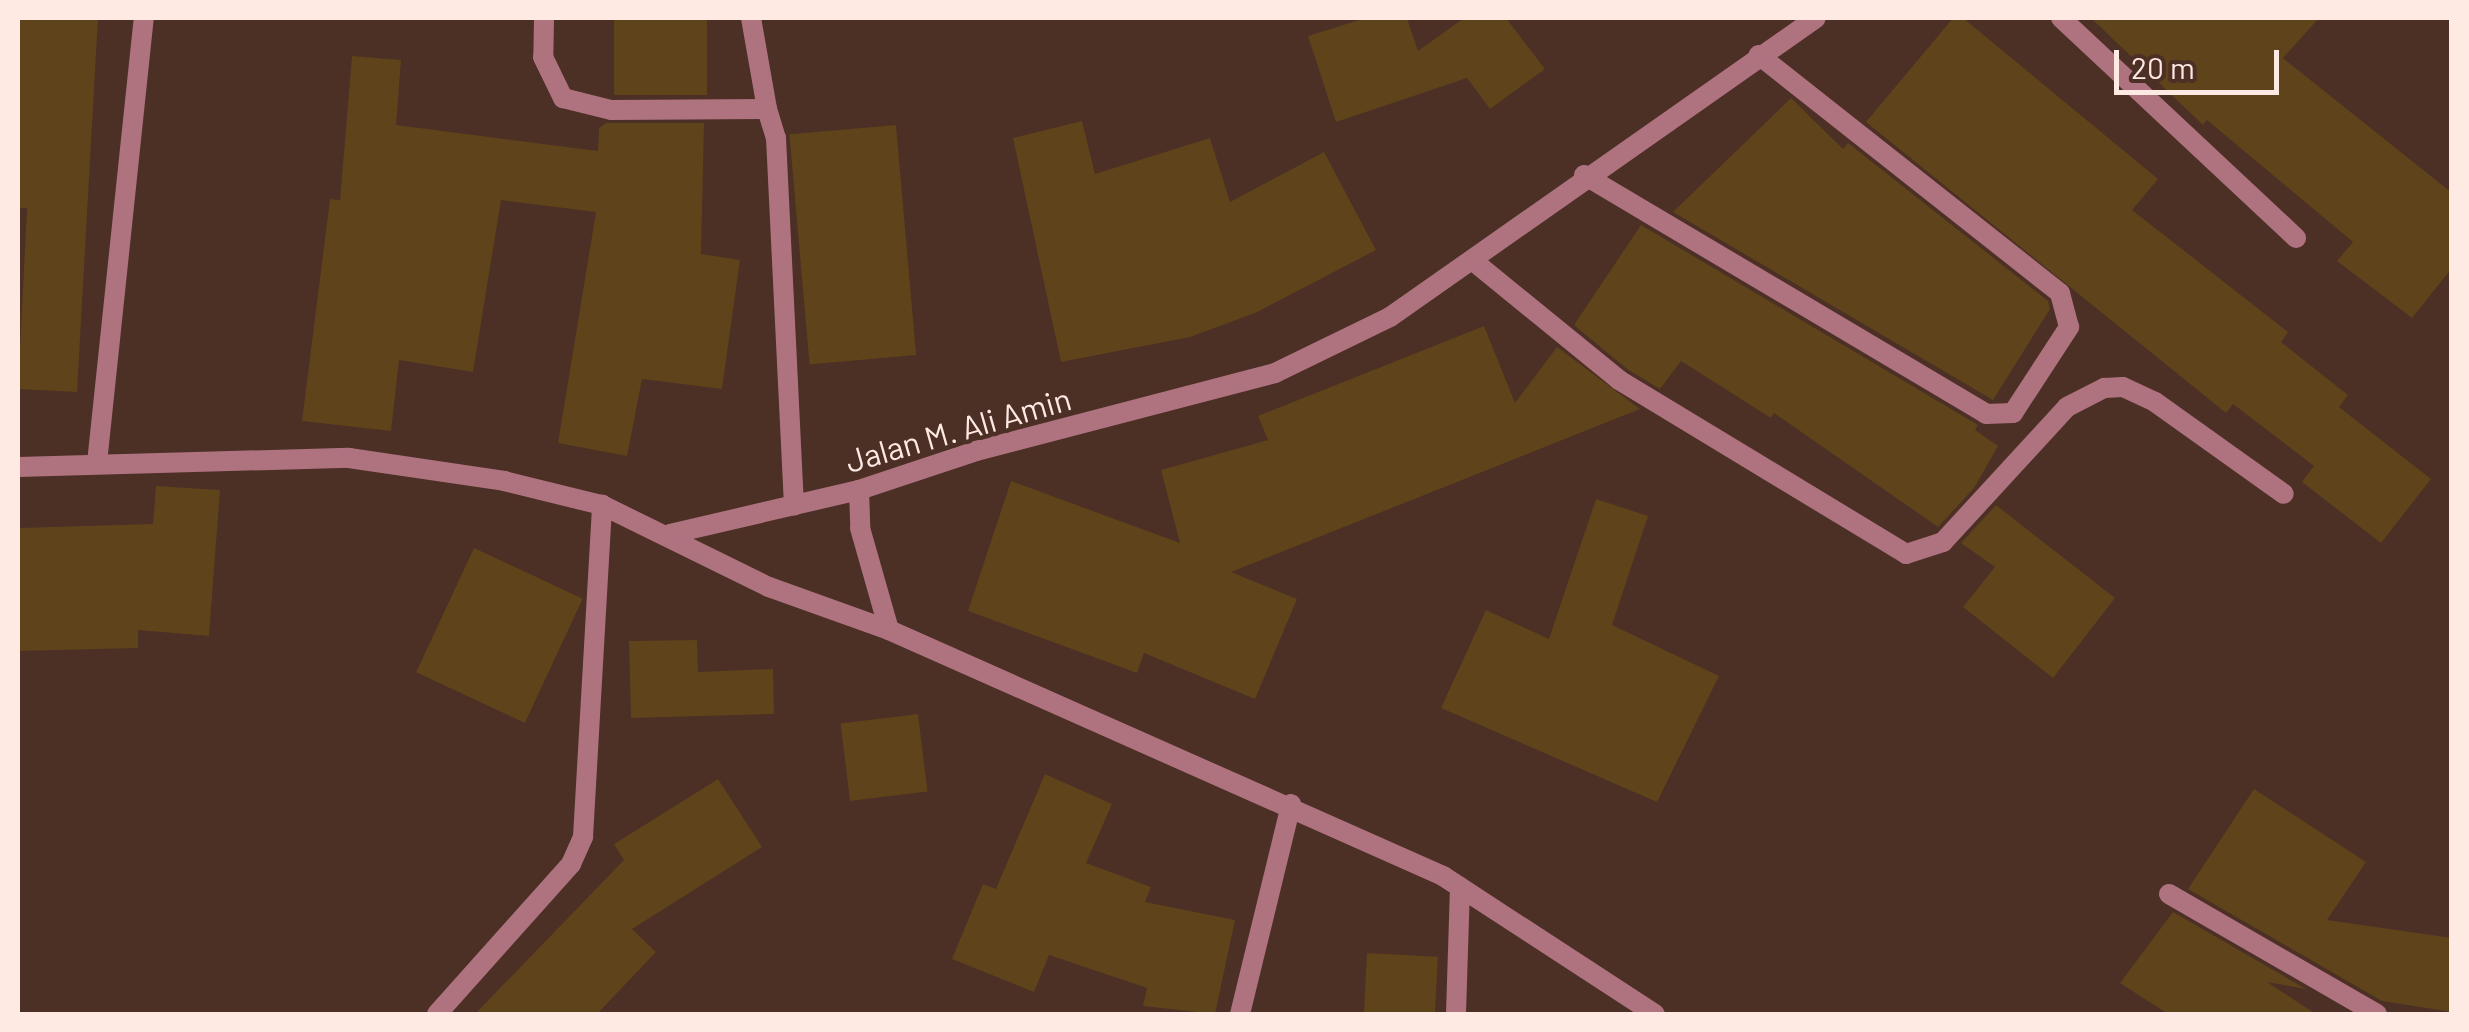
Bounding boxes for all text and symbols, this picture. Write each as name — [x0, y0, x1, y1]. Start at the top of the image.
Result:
scale bar — [2119, 30, 2284, 92]
text: 20 m — [2131, 49, 2195, 85]
street label: Jalan M. Ali Amin — [841, 378, 1075, 480]

